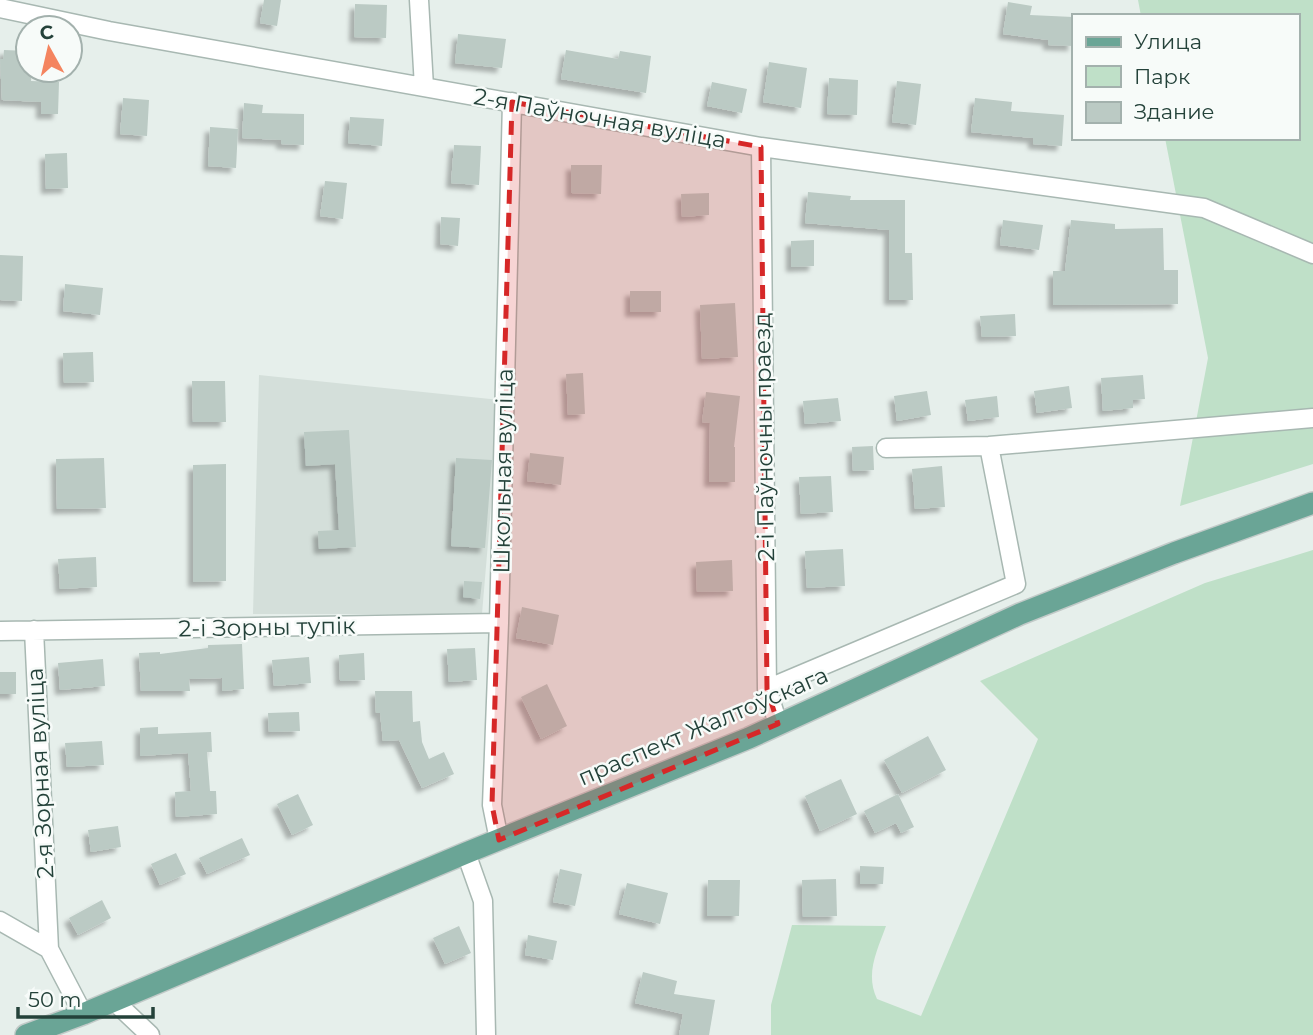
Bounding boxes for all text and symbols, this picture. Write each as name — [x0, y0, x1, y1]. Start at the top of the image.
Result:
north arrow — [14, 14, 84, 84]
legend — [1072, 14, 1299, 140]
text: С — [38, 20, 55, 45]
text: Улица — [1134, 29, 1202, 54]
text: Парк — [1134, 64, 1190, 89]
street label: 2-я Паўночная вуліца — [472, 82, 728, 154]
text: Здание — [1134, 99, 1215, 124]
street label: 2-і Паўночны праезд — [748, 312, 780, 562]
street label: Школьная вуліца — [487, 368, 519, 574]
street label: 2-і Зорны тупік — [178, 611, 356, 643]
street label: праспект Жалтоўскага — [574, 661, 832, 791]
street label: 2-я Зорная вуліца — [20, 667, 60, 879]
scale bar — [18, 976, 152, 1020]
text: 50 m — [28, 987, 82, 1012]

